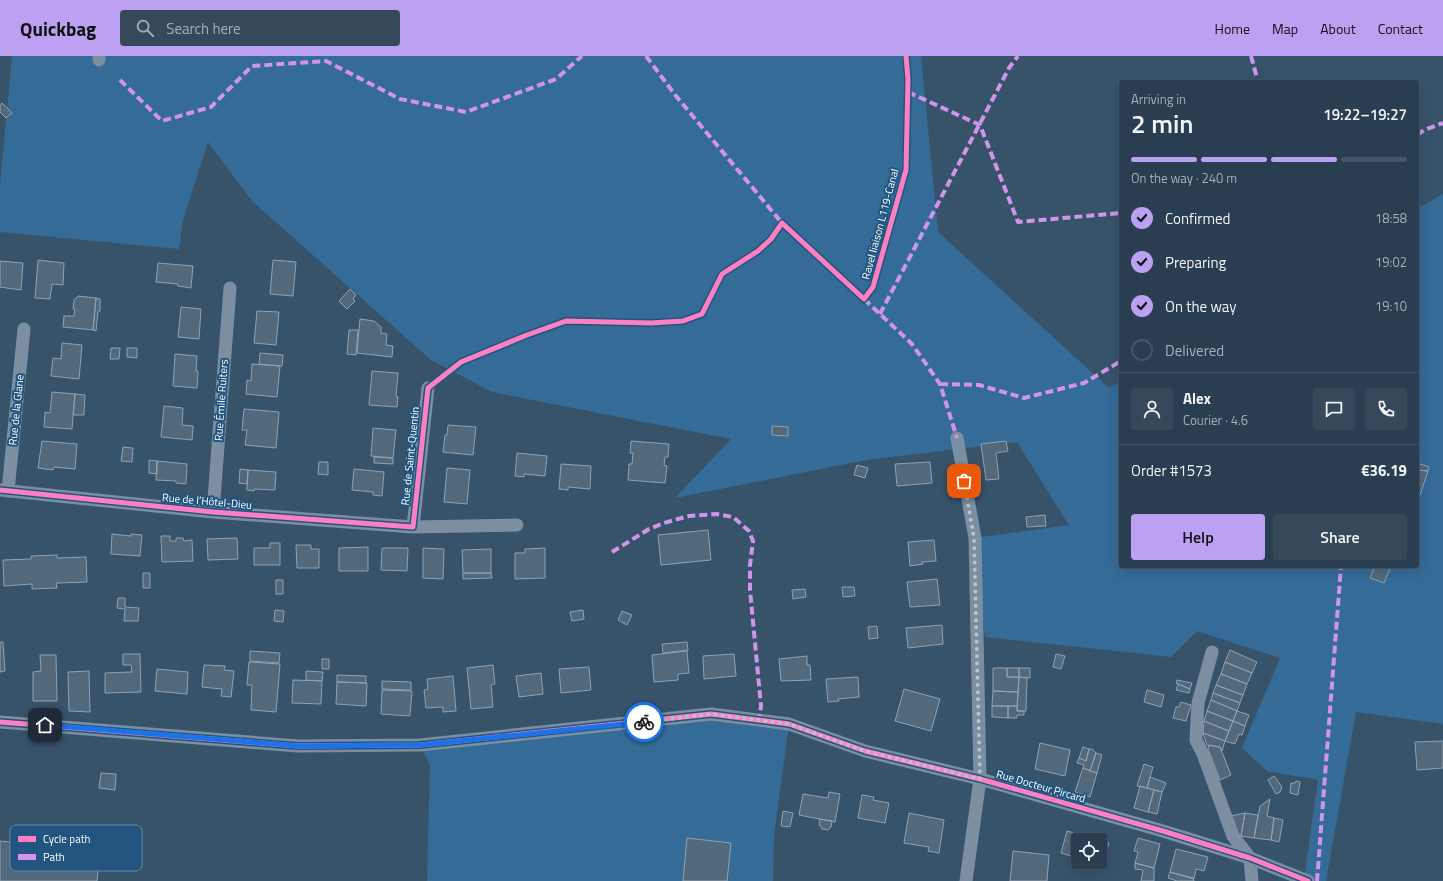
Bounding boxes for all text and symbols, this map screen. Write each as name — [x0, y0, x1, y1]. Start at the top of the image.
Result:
search box — [120, 10, 400, 46]
text: Quickbag — [20, 14, 96, 43]
icon: search — [134, 17, 156, 39]
text: Search here — [166, 17, 241, 40]
text: Home — [1215, 18, 1250, 39]
text: Map — [1272, 18, 1298, 39]
text: About — [1320, 18, 1356, 39]
text: Contact — [1378, 18, 1423, 39]
text: Arriving in — [1131, 89, 1186, 109]
text: 19:22–19:27 — [1323, 103, 1407, 126]
text: 2 min — [1131, 104, 1194, 143]
street label: Ravel liaison L119-Canal — [858, 167, 902, 281]
text: On the way · 240 m — [1131, 168, 1237, 188]
icon: check — [1131, 207, 1153, 229]
text: Confirmed — [1165, 207, 1230, 230]
text: 18:58 — [1375, 208, 1407, 228]
icon: check — [1131, 251, 1153, 273]
text: Preparing — [1165, 251, 1226, 274]
text: 19:02 — [1375, 252, 1407, 272]
icon: check — [1131, 295, 1153, 317]
text: On the way — [1165, 295, 1237, 318]
text: 19:10 — [1375, 296, 1407, 316]
text: Delivered — [1165, 339, 1224, 362]
street label: Rue Émile Ruiters — [210, 358, 232, 442]
street label: Rue de la Glane — [4, 373, 28, 446]
text: Alex — [1183, 387, 1211, 410]
button: person — [1131, 388, 1173, 430]
button: chat — [1313, 388, 1355, 430]
button: phone — [1365, 388, 1407, 430]
street label: Rue de Saint-Quentin — [397, 406, 423, 506]
text: Courier · 4.6 — [1183, 410, 1248, 430]
text: Order #1573 — [1131, 459, 1212, 482]
text: €36.19 — [1361, 459, 1407, 482]
pin — [947, 464, 981, 498]
icon: bag — [953, 470, 975, 492]
street label: Rue de l’Hôtel-Dieu — [161, 489, 253, 513]
button: Help — [1131, 514, 1265, 560]
button: Share — [1273, 514, 1407, 560]
courier — [624, 702, 664, 742]
pin — [28, 708, 62, 742]
icon: bike — [633, 711, 655, 733]
icon: home — [34, 714, 56, 736]
street label: Rue Docteur Pircard — [994, 766, 1088, 806]
legend — [10, 825, 142, 871]
text: Cycle path — [43, 831, 91, 847]
map controls — [1071, 833, 1107, 869]
button: locate — [1071, 833, 1107, 869]
text: Path — [43, 849, 65, 865]

